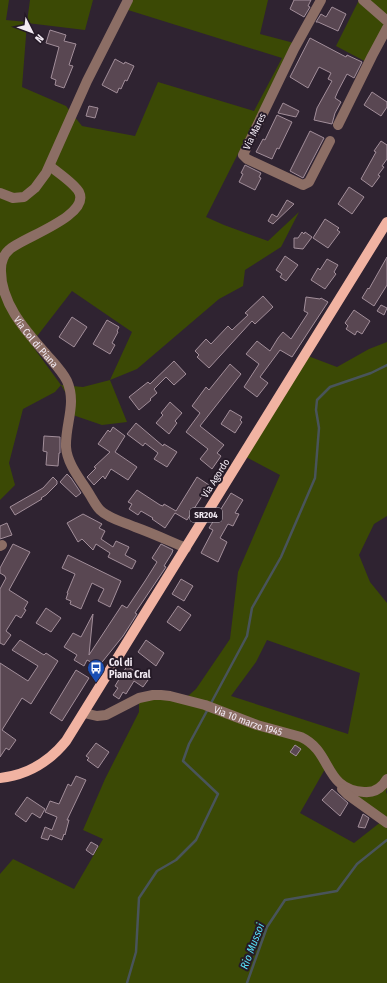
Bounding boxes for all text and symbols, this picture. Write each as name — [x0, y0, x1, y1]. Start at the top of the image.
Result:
north arrow — [12, 12, 52, 52]
text: N — [32, 32, 46, 45]
street label: Via Mares — [241, 111, 269, 152]
street label: Via Col di Piana — [11, 314, 60, 371]
street label: Via Agordo — [199, 457, 233, 500]
road number: SR204 — [190, 508, 222, 522]
place label: Col di Piana Cral — [109, 657, 151, 681]
bus stop icon: Col di Piana Cral — [86, 658, 106, 683]
street label: Via 10 marzo 1945 — [212, 704, 284, 739]
water label: Rio Mussoi — [238, 921, 267, 971]

